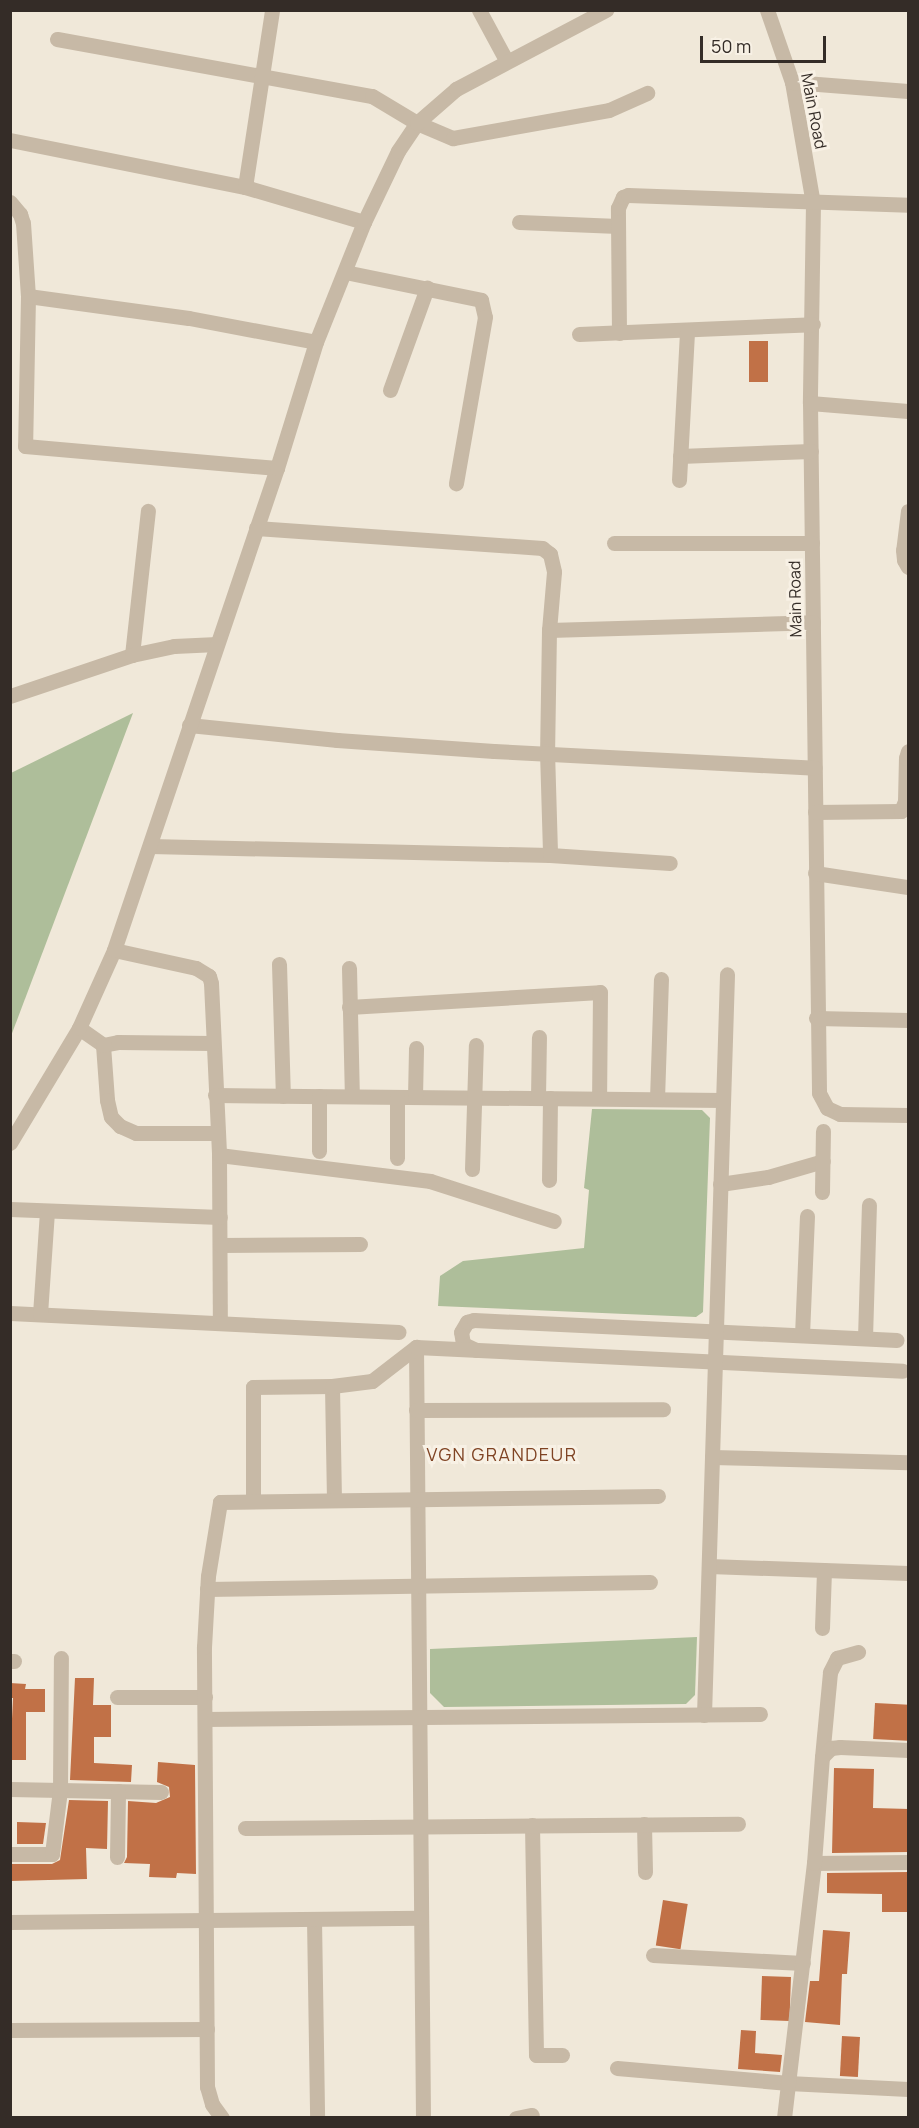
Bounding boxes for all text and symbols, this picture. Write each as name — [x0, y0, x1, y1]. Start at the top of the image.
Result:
scale bar — [703, 24, 829, 62]
text: 50 m — [711, 34, 751, 58]
street label: Main Road — [797, 72, 831, 150]
street label: Main Road — [785, 560, 805, 638]
district label: VGN GRANDEUR — [426, 1443, 578, 1465]

